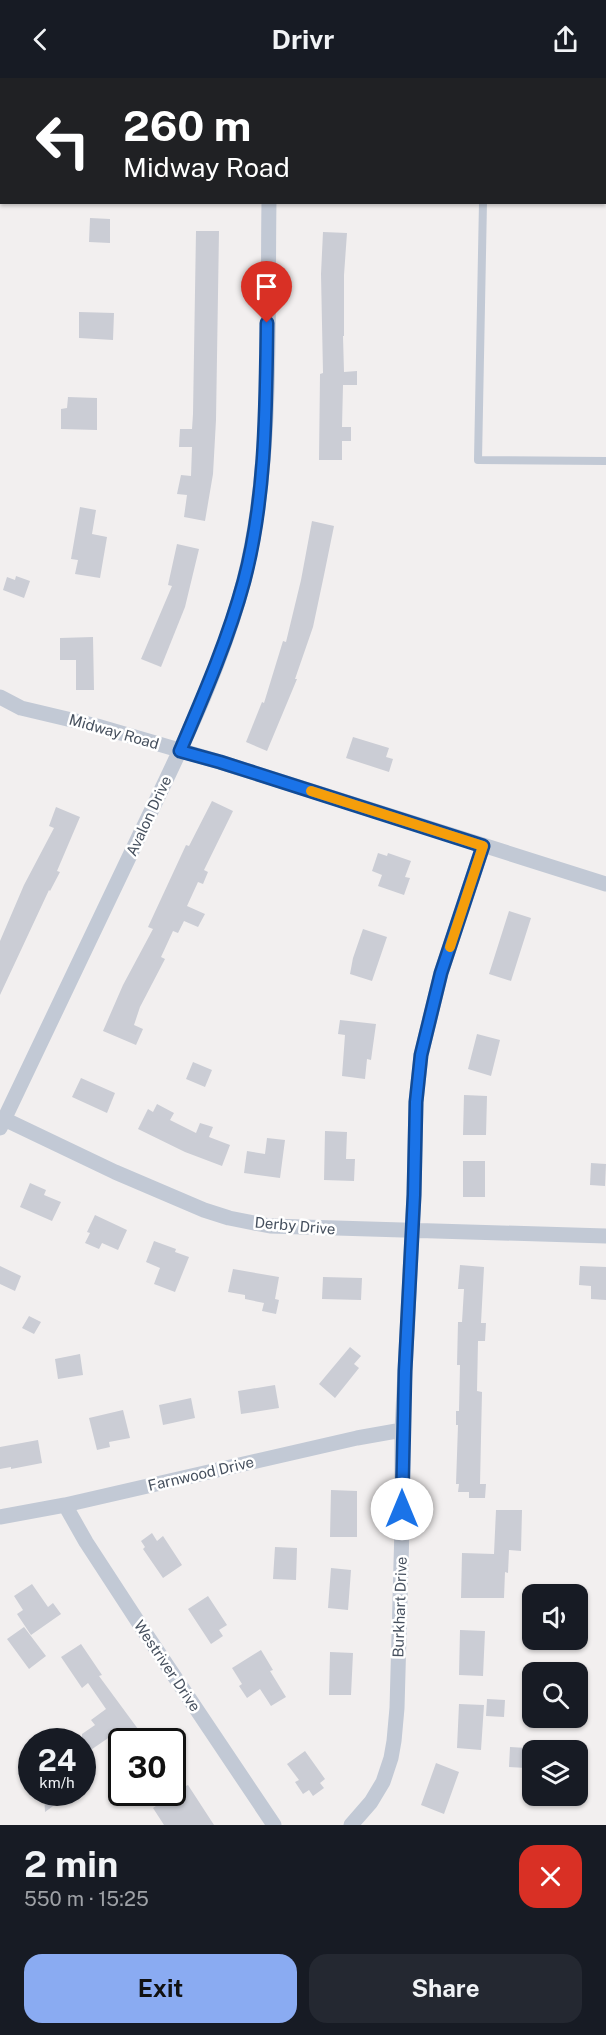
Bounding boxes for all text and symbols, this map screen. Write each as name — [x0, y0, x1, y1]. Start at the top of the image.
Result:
icon: back — [24, 23, 57, 56]
text: Drivr — [272, 23, 334, 55]
icon: share — [549, 23, 582, 56]
text: 260 m — [123, 101, 251, 150]
icon: left — [24, 102, 102, 180]
text: Midway Road — [123, 151, 290, 183]
pin — [241, 261, 292, 323]
icon: arrive — [250, 270, 283, 303]
street label: Midway Road — [67, 711, 161, 752]
street label: Avalon Drive — [123, 773, 174, 858]
street label: Derby Drive — [254, 1213, 336, 1238]
street label: Farnwood Drive — [146, 1453, 256, 1494]
position arrow — [370, 1477, 434, 1541]
street label: Burkhart Drive — [389, 1556, 410, 1658]
map controls — [522, 1584, 588, 1806]
button: sound — [522, 1584, 588, 1650]
street label: Westriver Drive — [131, 1617, 204, 1715]
button: search — [522, 1662, 588, 1728]
speed limit sign: 30 — [108, 1728, 186, 1806]
button: layers — [522, 1740, 588, 1806]
text: 24 — [38, 1742, 76, 1778]
text: km/h — [39, 1774, 75, 1791]
text: 2 min — [24, 1843, 118, 1885]
button: close — [519, 1845, 582, 1908]
text: 550 m · 15:25 — [24, 1887, 149, 1911]
button: Exit — [24, 1954, 297, 2023]
button: Share — [309, 1954, 582, 2023]

